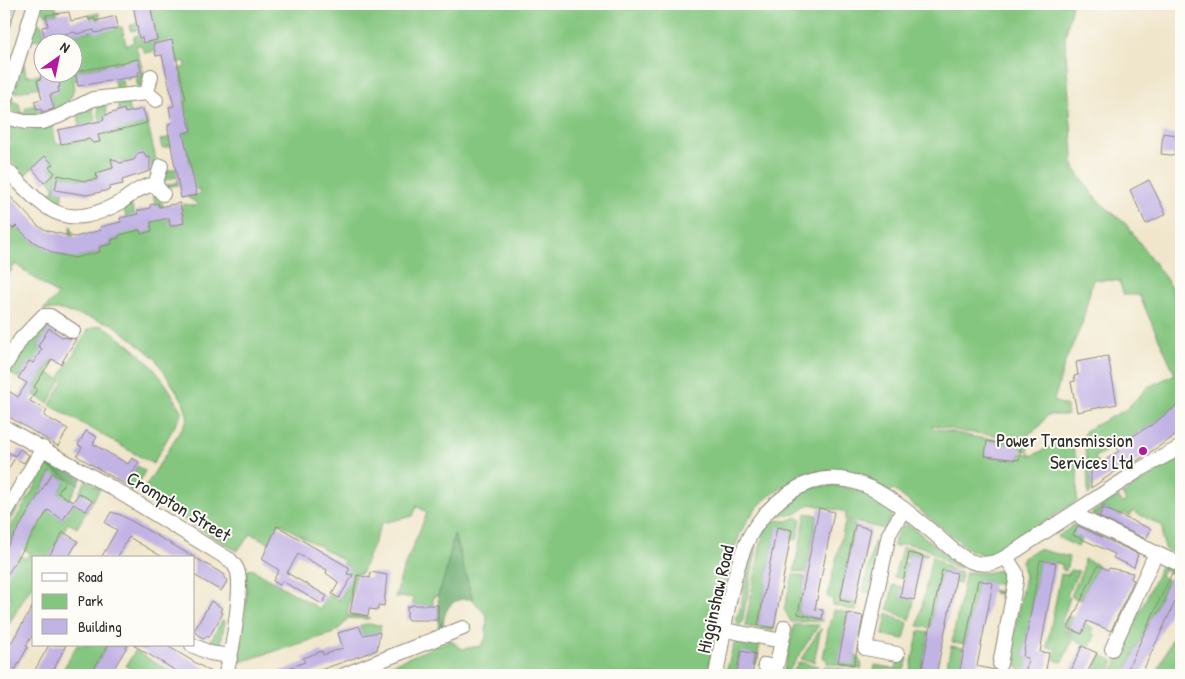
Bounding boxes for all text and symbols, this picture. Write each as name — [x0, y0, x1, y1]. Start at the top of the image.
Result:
north arrow — [32, 32, 82, 82]
text: N — [57, 37, 74, 57]
place label: Power Transmission Services Ltd — [996, 427, 1134, 475]
marker: Power Transmission Services Ltd — [1137, 445, 1149, 457]
street label: Crompton Street — [122, 465, 237, 548]
street label: Higginshaw Road — [690, 542, 740, 655]
legend — [32, 556, 195, 646]
text: Road — [78, 566, 103, 587]
text: Park — [78, 590, 103, 611]
text: Building — [78, 616, 122, 637]

